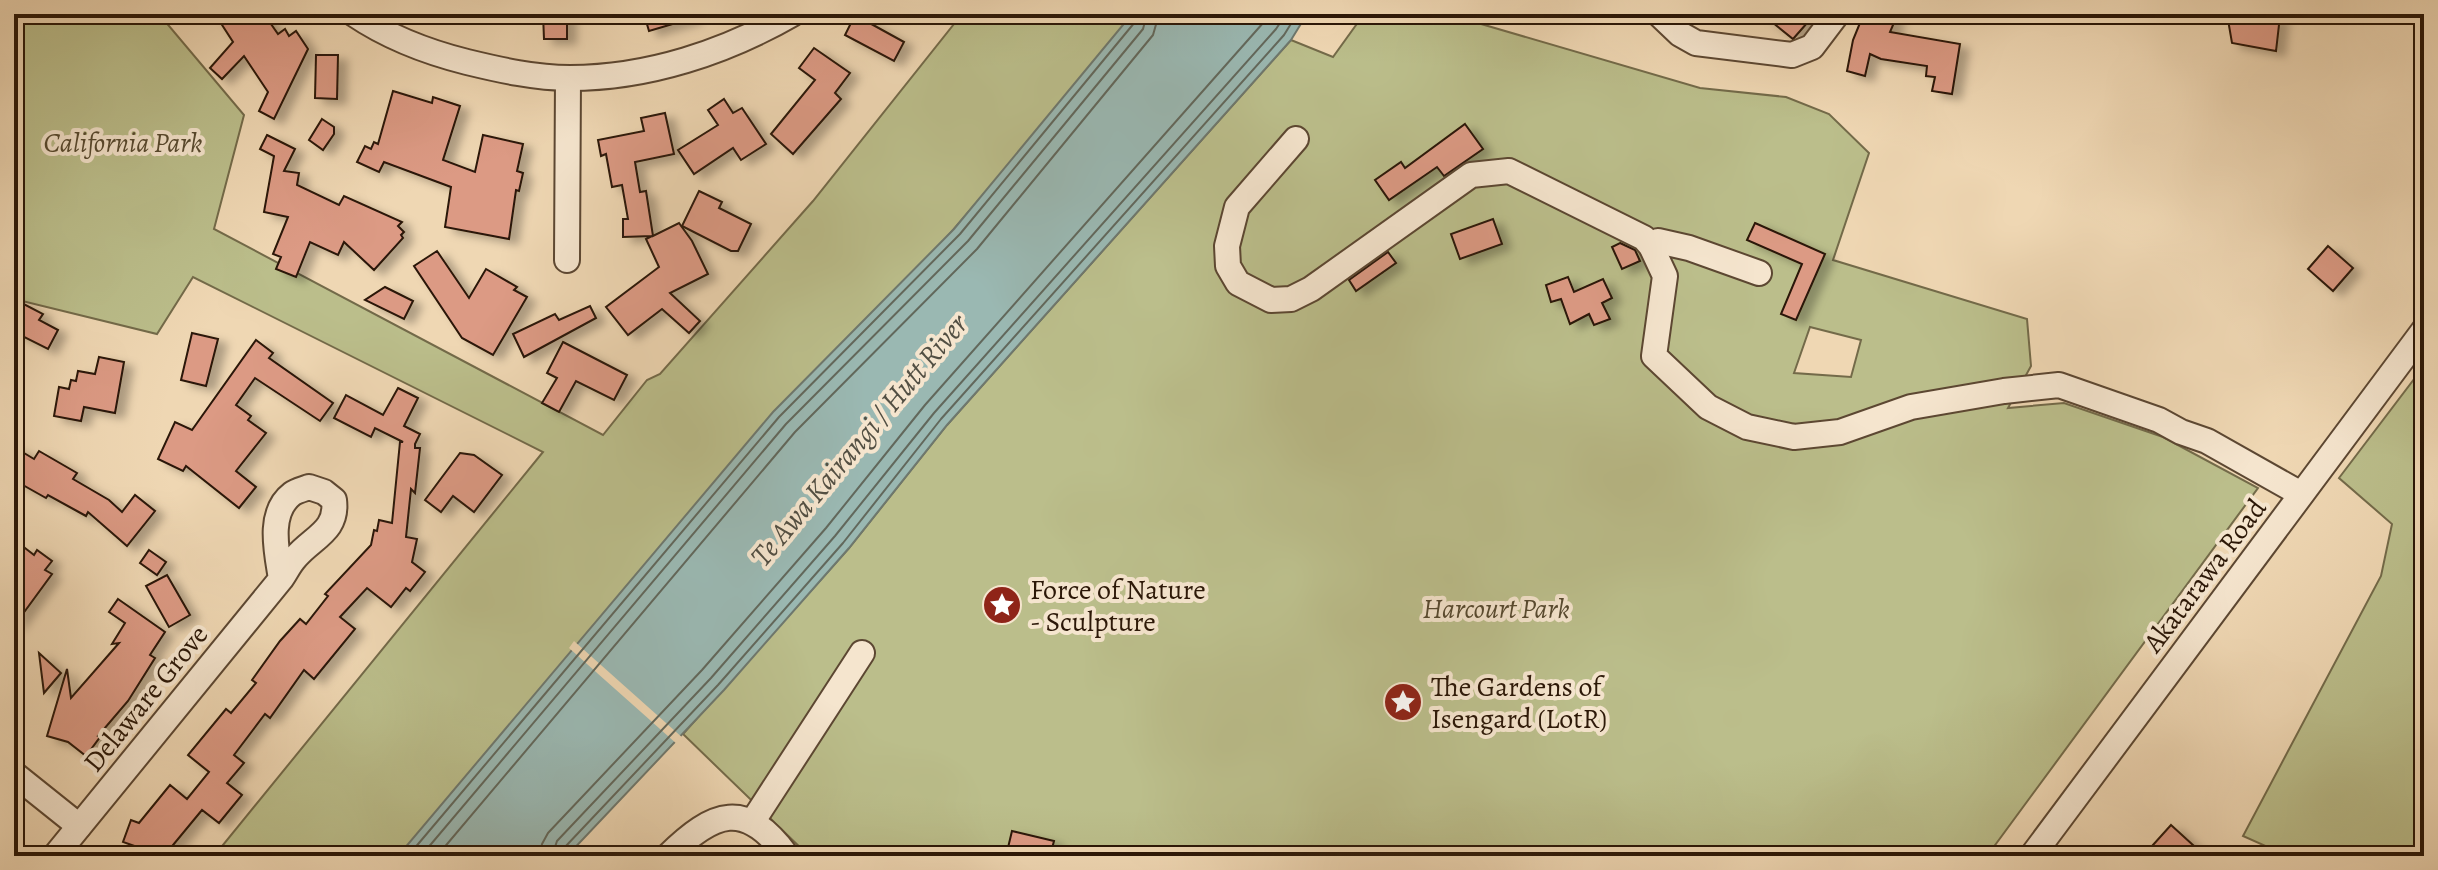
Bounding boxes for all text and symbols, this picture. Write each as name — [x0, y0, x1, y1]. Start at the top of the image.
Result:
park label: California Park — [44, 124, 202, 162]
water label: Te Awa Kairangi / Hutt River — [741, 304, 978, 575]
street label: Akatarawa Road — [2134, 490, 2276, 661]
place label: Force of Nature - Sculpture — [1030, 571, 1206, 641]
place icon: Force of Nature - Sculpture — [981, 584, 1023, 626]
park label: Harcourt Park — [1422, 590, 1570, 628]
street label: Delaware Grove — [75, 617, 217, 780]
place label: The Gardens of Isengard (LotR) — [1431, 668, 1607, 738]
place icon: The Gardens of Isengard (LotR) — [1382, 681, 1424, 723]

